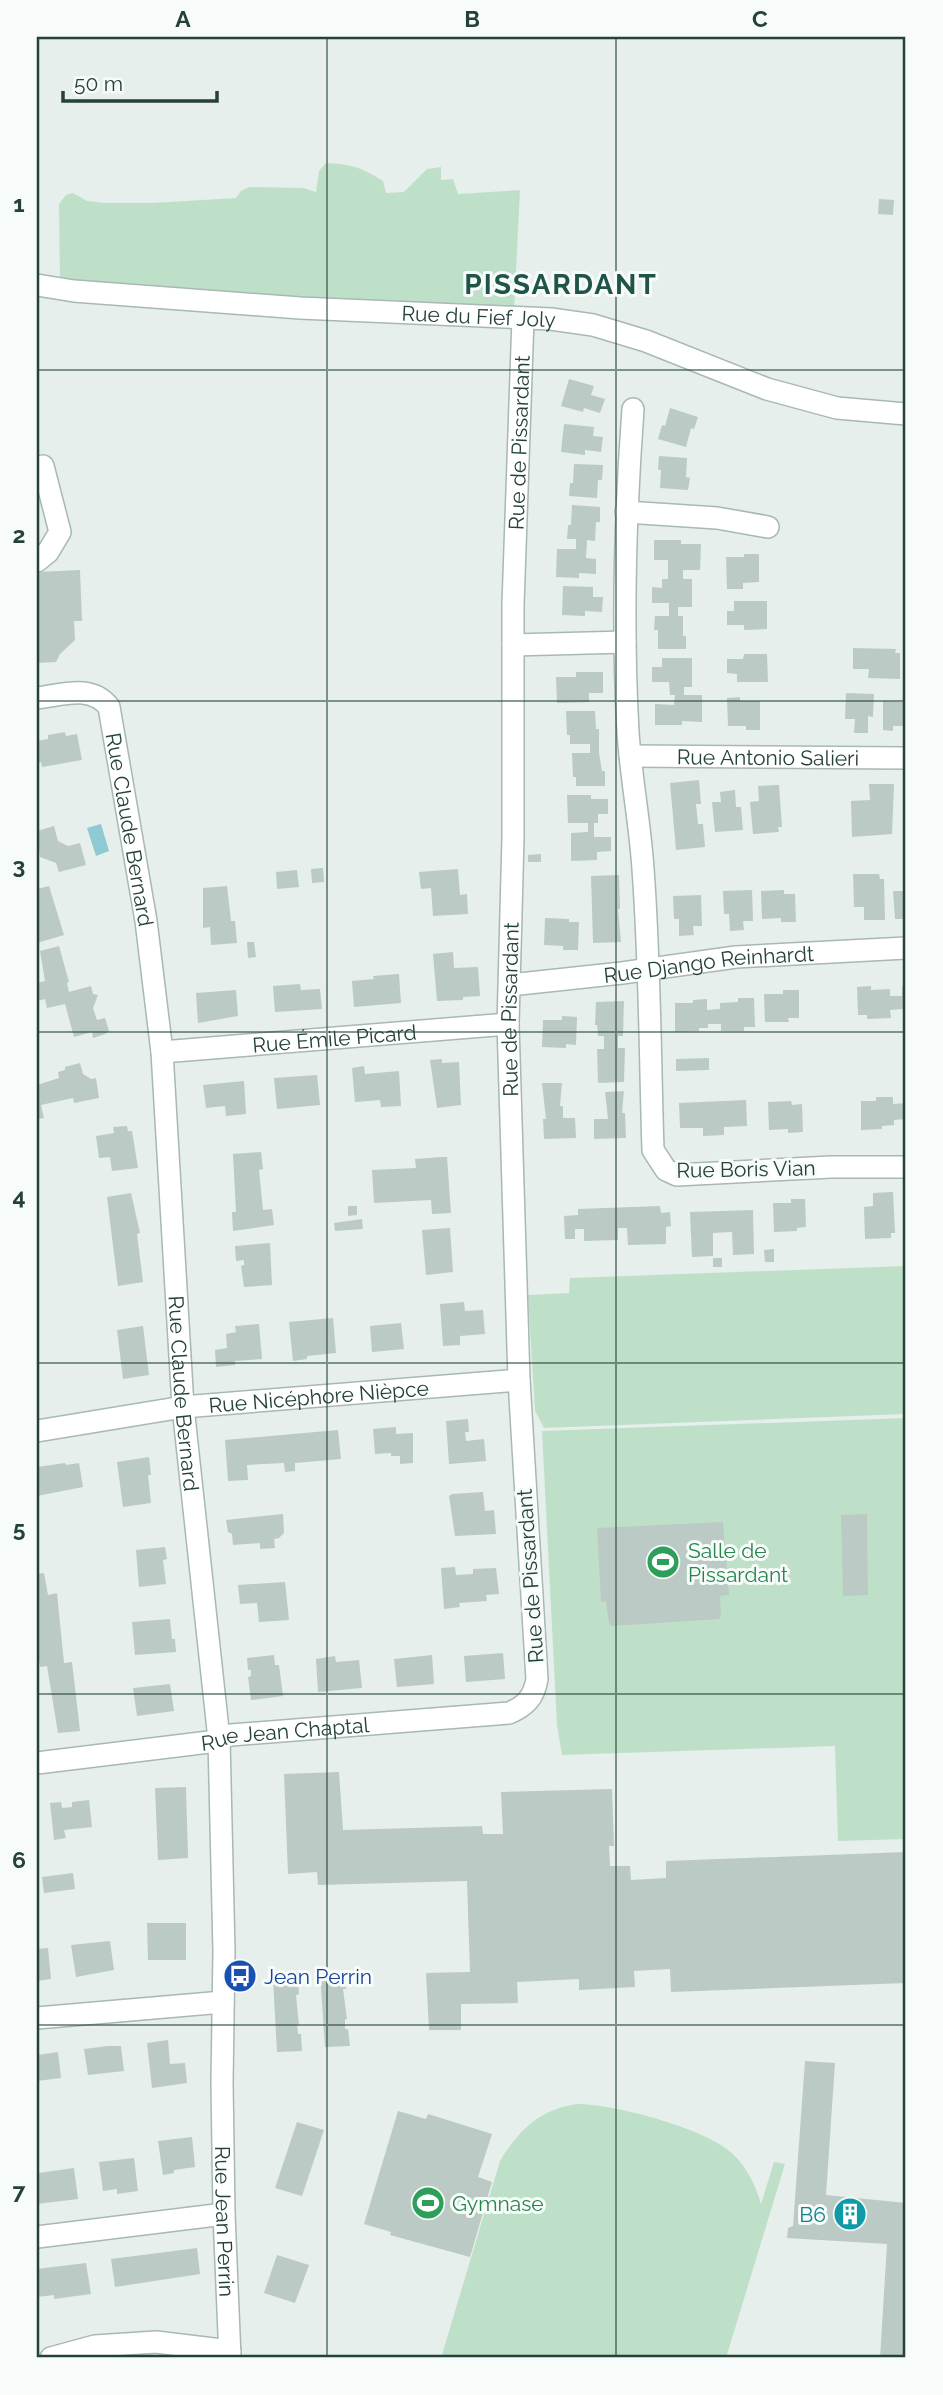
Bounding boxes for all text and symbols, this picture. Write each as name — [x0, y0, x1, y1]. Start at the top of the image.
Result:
text: A — [175, 5, 191, 32]
text: B — [464, 5, 480, 32]
text: C — [752, 5, 768, 32]
scale bar — [63, 60, 217, 104]
text: 50 m — [74, 71, 123, 96]
text: 1 — [13, 190, 25, 217]
district label: PISSARDANT — [464, 268, 658, 301]
street label: Rue du Fief Joly — [401, 300, 556, 332]
street label: Rue de Pissardant — [503, 355, 534, 530]
text: 2 — [13, 521, 25, 548]
street label: Rue Claude Bernard — [101, 731, 159, 928]
street label: Rue Antonio Salieri — [677, 744, 859, 770]
text: 3 — [13, 852, 25, 879]
street label: Rue de Pissardant — [495, 922, 523, 1097]
street label: Rue Django Reinhardt — [602, 940, 815, 987]
street label: Rue Émile Picard — [251, 1019, 417, 1057]
street label: Rue Boris Vian — [676, 1155, 816, 1183]
text: 4 — [12, 1183, 26, 1210]
street label: Rue Claude Bernard — [164, 1295, 205, 1492]
street label: Rue Nicéphore Nièpce — [208, 1375, 430, 1417]
street label: Rue de Pissardant — [511, 1488, 549, 1664]
text: 5 — [13, 1515, 26, 1542]
place label: Salle de Pissardant — [688, 1538, 788, 1587]
sports icon: Salle de Pissardant — [644, 1543, 682, 1581]
street label: Rue Jean Chaptal — [199, 1712, 370, 1755]
text: 6 — [12, 1846, 26, 1873]
bus stop icon: Jean Perrin — [221, 1957, 259, 1995]
place label: Jean Perrin — [264, 1964, 372, 1989]
street label: Rue Jean Perrin — [210, 2146, 240, 2298]
text: 7 — [13, 2177, 26, 2204]
sports icon: Gymnase — [409, 2184, 447, 2222]
place label: Gymnase — [452, 2191, 544, 2216]
building icon: B6 — [831, 2195, 869, 2233]
place label: B6 — [799, 2202, 826, 2227]

